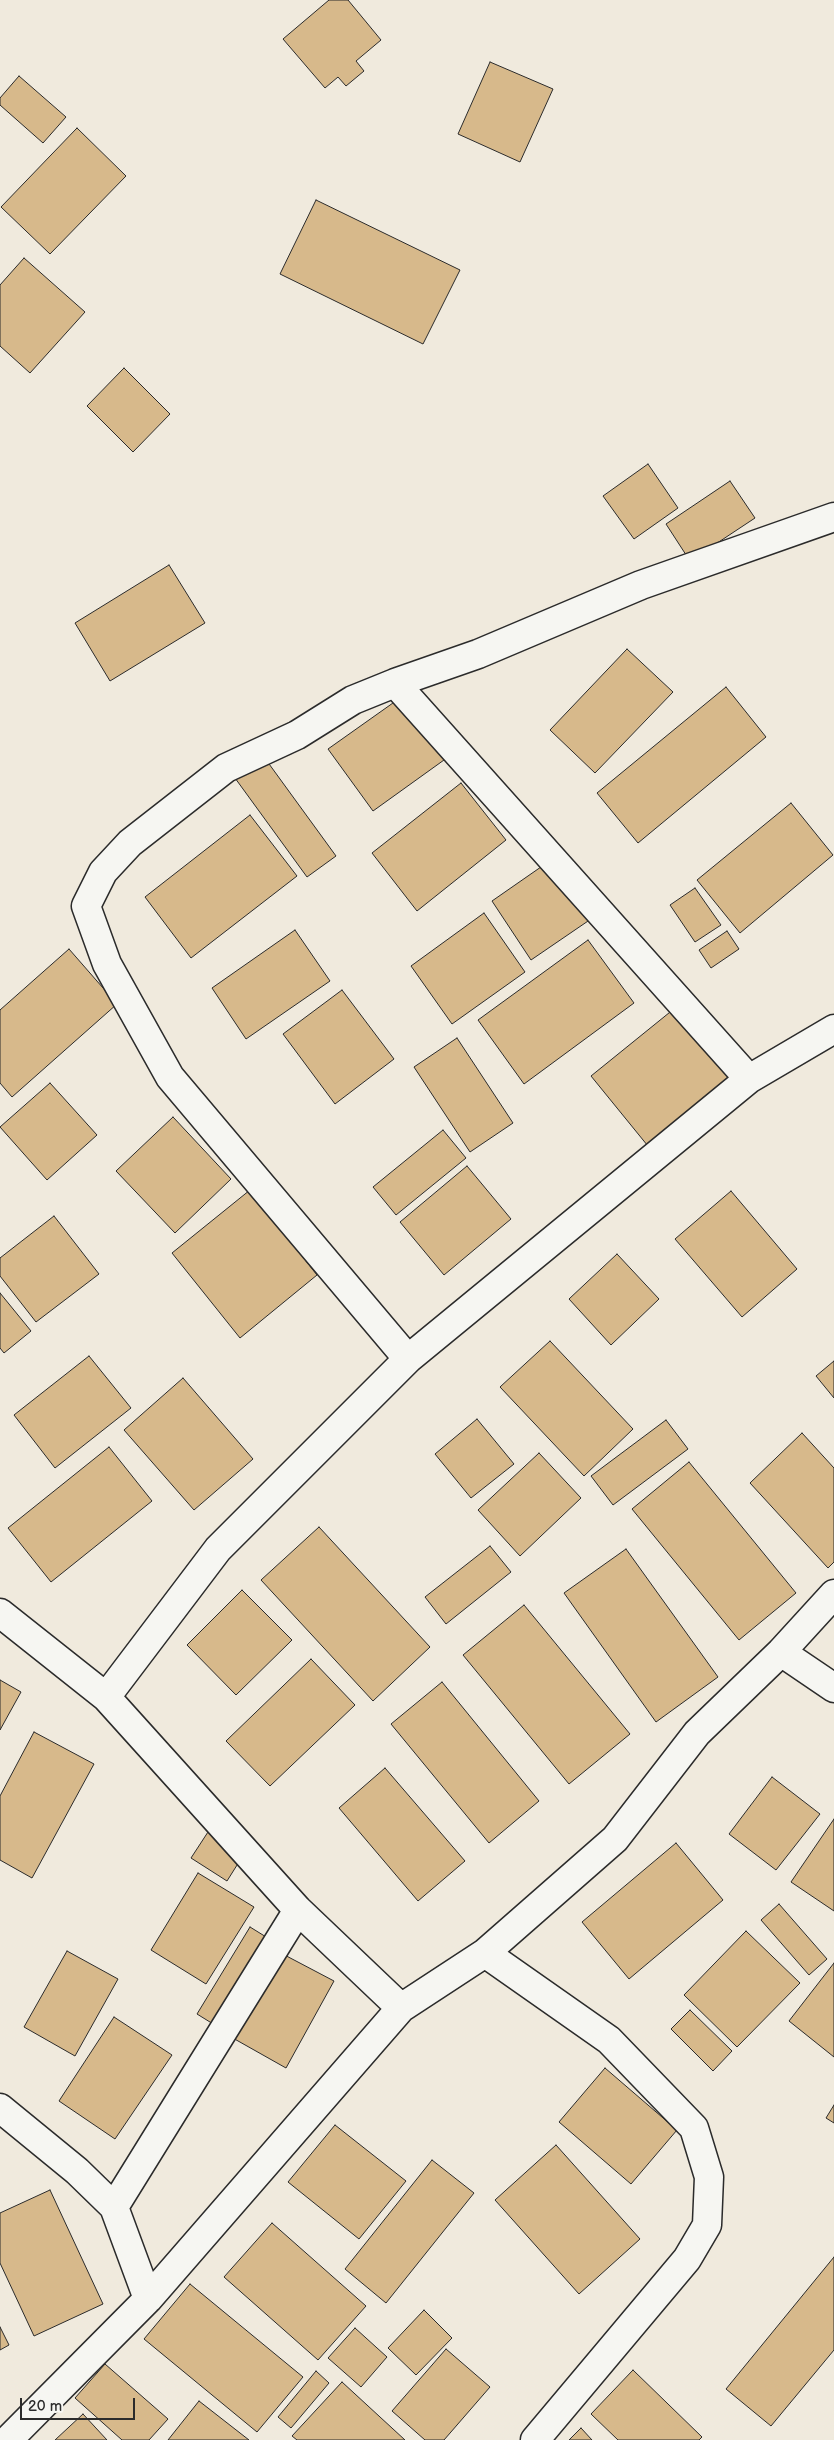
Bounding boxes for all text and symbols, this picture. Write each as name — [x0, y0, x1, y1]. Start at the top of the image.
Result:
scale bar — [22, 2388, 138, 2420]
text: 20 m — [28, 2397, 62, 2416]

